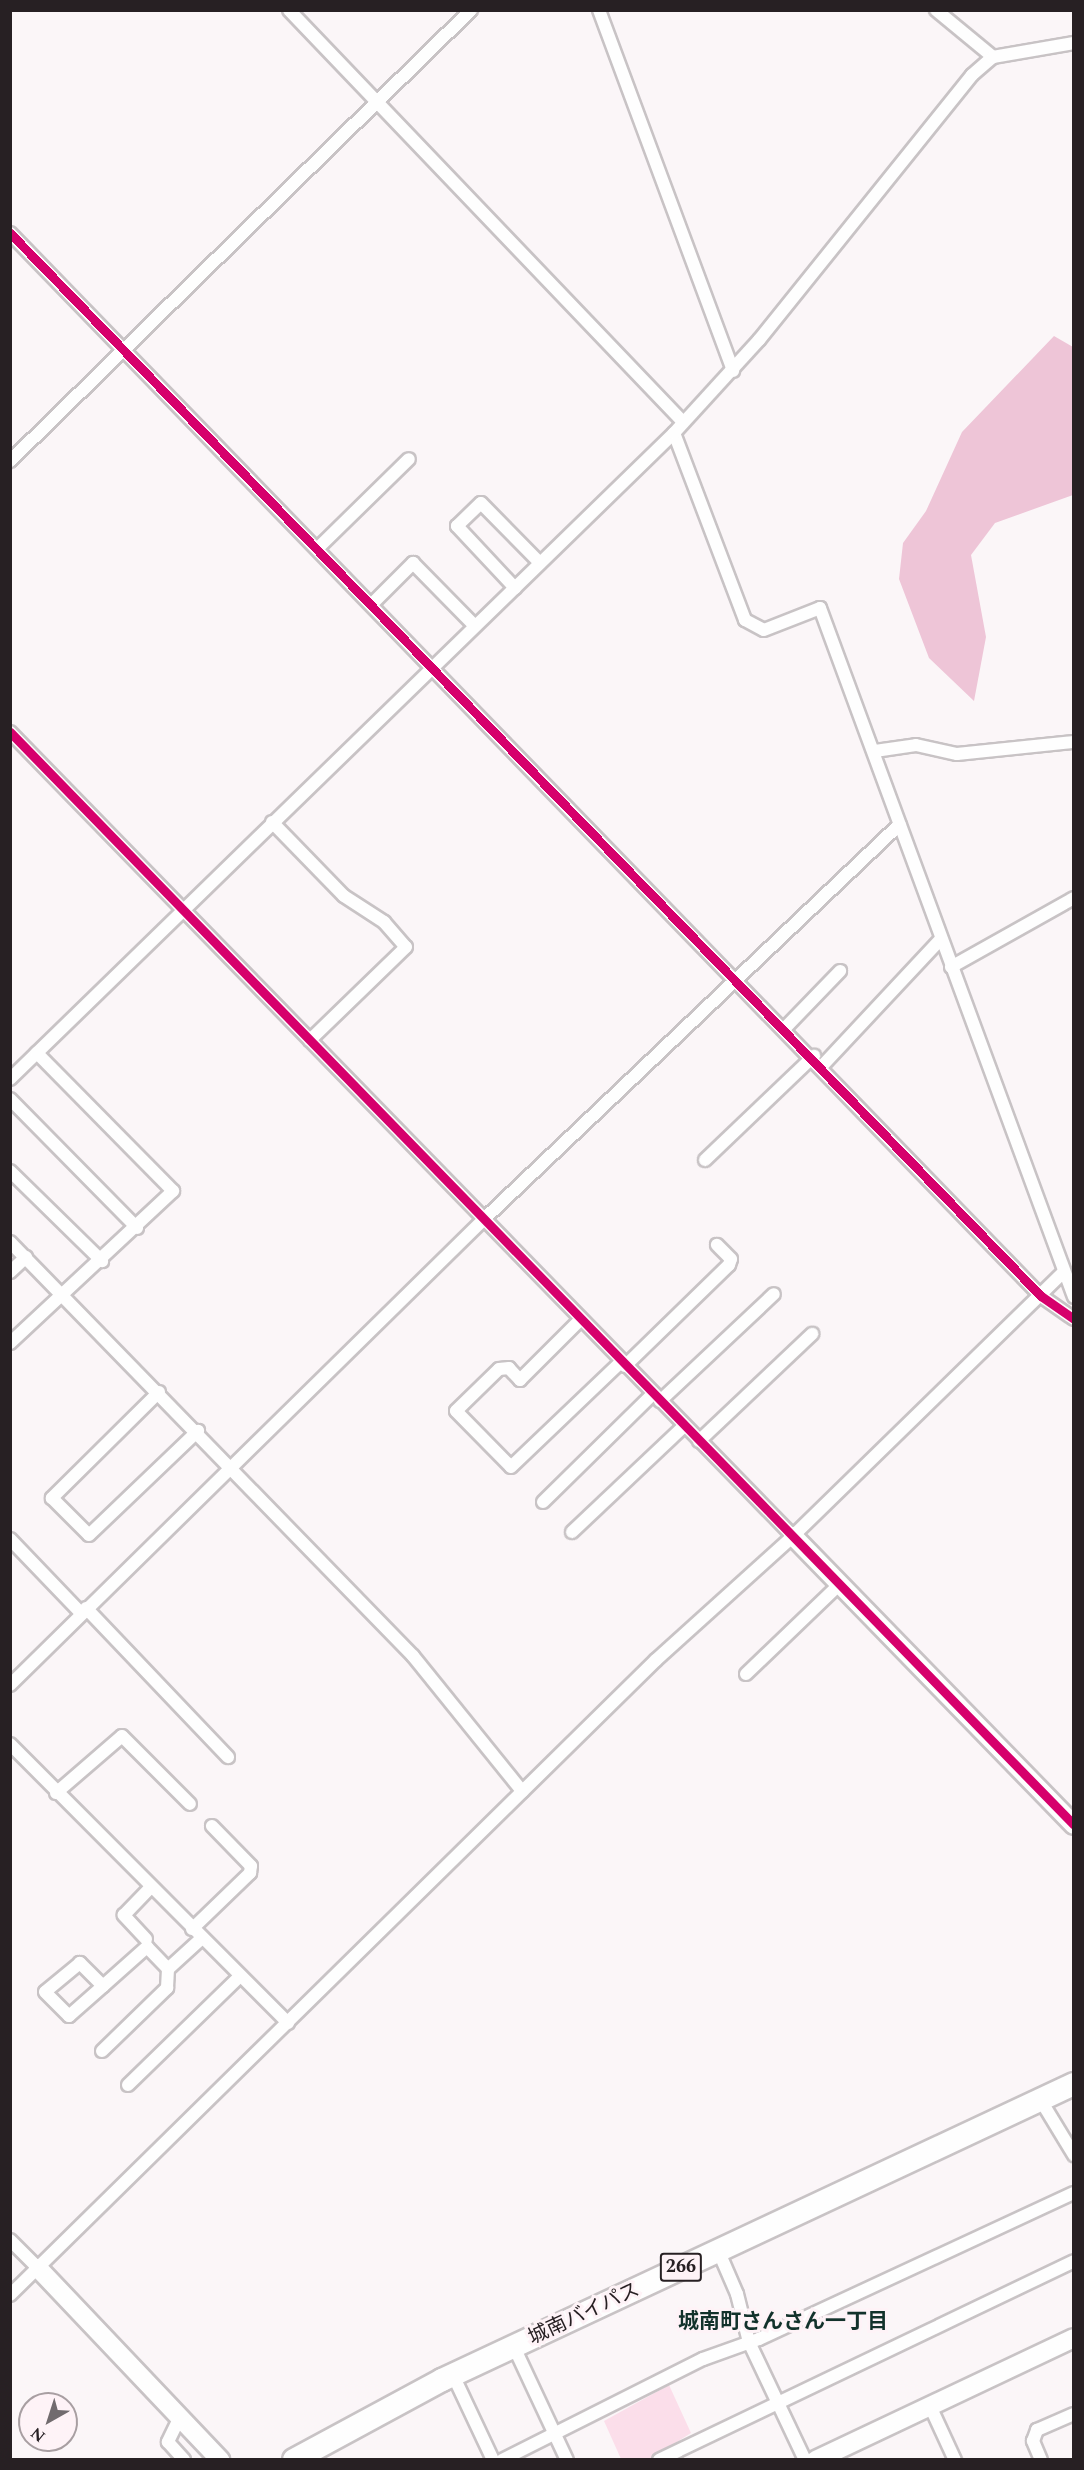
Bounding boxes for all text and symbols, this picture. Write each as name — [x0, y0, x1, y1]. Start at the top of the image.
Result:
road number: 266 — [658, 2252, 704, 2282]
street label: 城南バイパス — [525, 2278, 643, 2350]
district label: 城南町さんさん一丁目 — [678, 2309, 888, 2335]
north arrow — [18, 2392, 78, 2452]
text: N — [25, 2421, 51, 2448]

